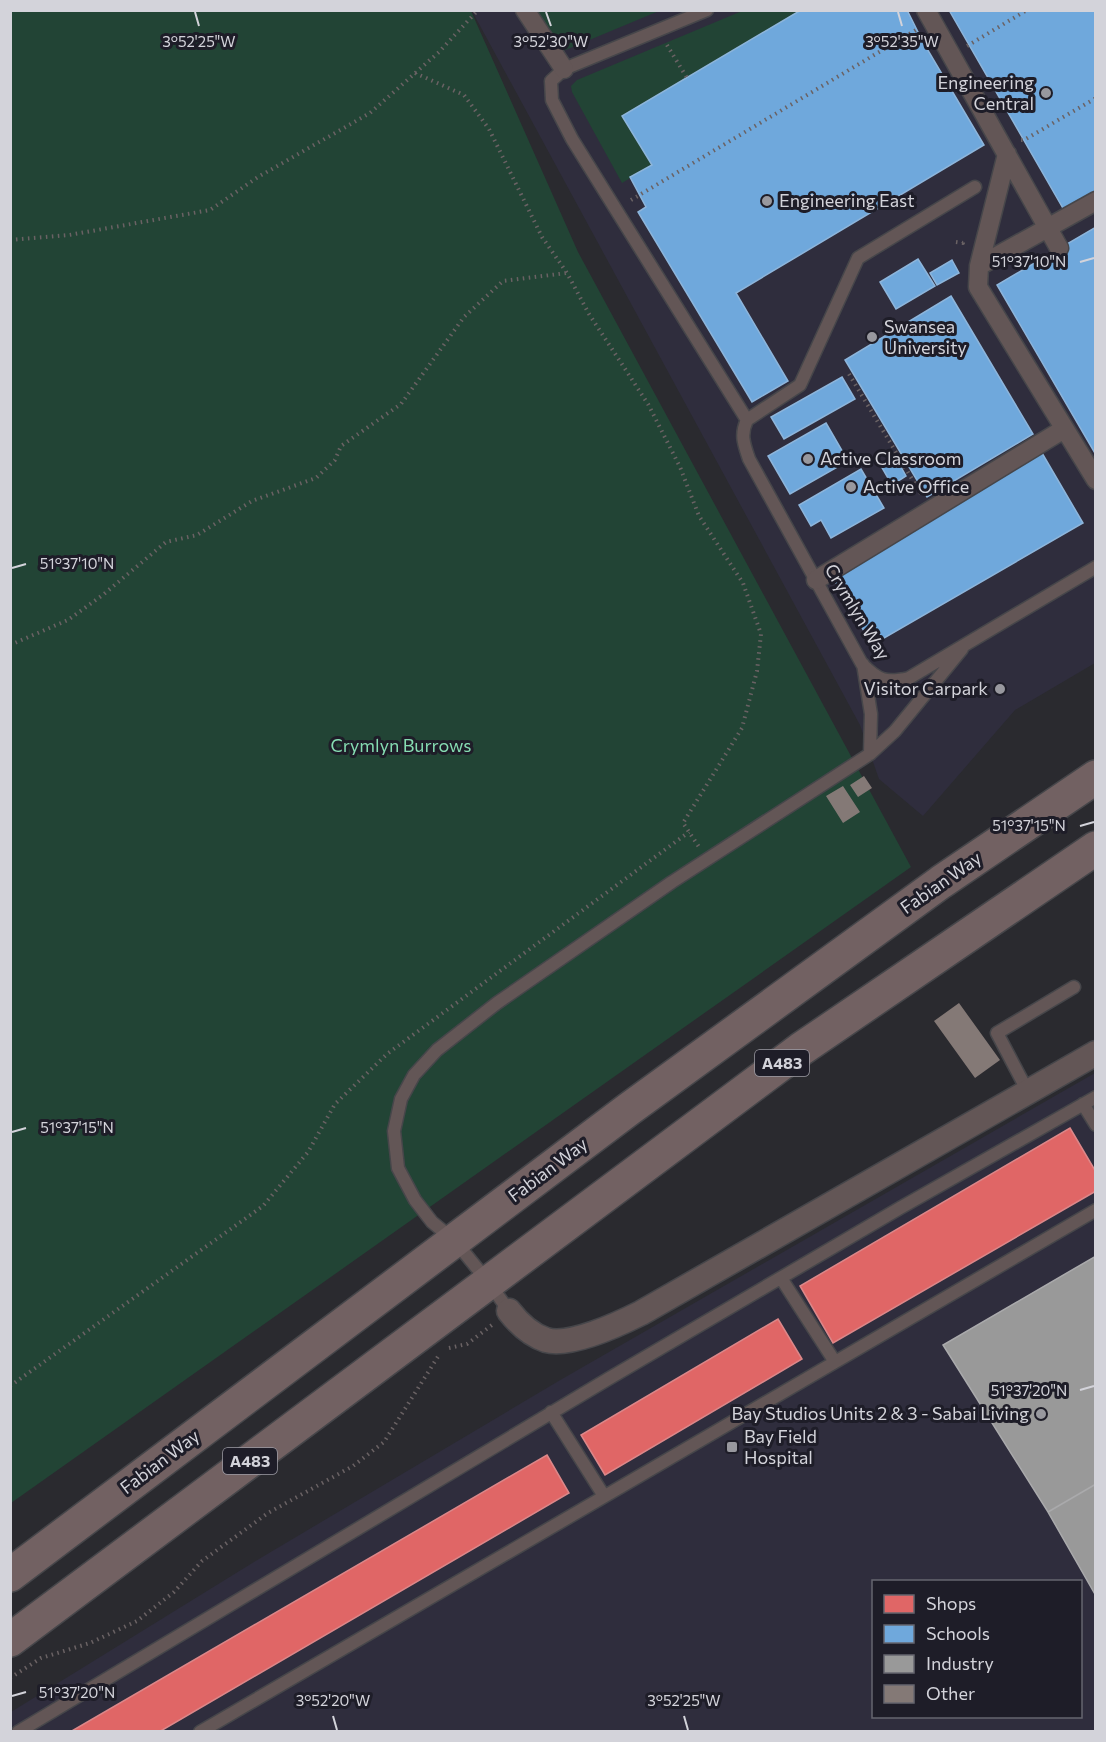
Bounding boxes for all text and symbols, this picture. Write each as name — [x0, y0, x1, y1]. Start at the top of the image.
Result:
text: 3°52'25"W — [162, 32, 236, 50]
text: 3°52'30"W — [514, 32, 588, 50]
text: 3°52'35"W — [865, 32, 939, 50]
place label: Engineering Central — [937, 71, 1034, 114]
marker: Engineering Central — [1039, 86, 1053, 100]
place label: Engineering East — [779, 189, 915, 211]
marker: Engineering East — [760, 194, 774, 208]
text: 51°37'10"N — [992, 252, 1066, 270]
place label: Swansea University — [884, 315, 967, 358]
marker: Swansea University — [865, 330, 879, 344]
place label: Active Classroom — [820, 447, 962, 469]
marker: Active Classroom — [801, 452, 815, 466]
place label: Active Office — [863, 475, 969, 497]
marker: Active Office — [844, 480, 858, 494]
text: 51°37'10"N — [40, 554, 114, 572]
street label: Crymlyn Way — [821, 559, 895, 663]
place label: Visitor Carpark — [864, 677, 988, 699]
marker: Visitor Carpark — [993, 682, 1007, 696]
park label: Crymlyn Burrows — [331, 734, 471, 756]
text: 51°37'15"N — [992, 816, 1066, 834]
street label: Fabian Way — [896, 846, 985, 918]
road number: A483 — [755, 1050, 809, 1076]
text: 51°37'15"N — [40, 1118, 114, 1136]
street label: Fabian Way — [503, 1132, 591, 1206]
text: 51°37'20"N — [991, 1381, 1067, 1399]
place label: Bay Studios Units 2 & 3 - Sabai Living — [731, 1402, 1029, 1424]
marker: Bay Studios Units 2 & 3 - Sabai Living — [1034, 1407, 1048, 1421]
street label: Fabian Way — [115, 1424, 203, 1498]
place label: Bay Field Hospital — [744, 1425, 817, 1468]
marker: Bay Field Hospital — [725, 1440, 739, 1454]
road number: A483 — [223, 1448, 277, 1474]
legend — [872, 1580, 1082, 1718]
text: Shops — [926, 1592, 976, 1614]
text: Schools — [926, 1622, 990, 1644]
text: Industry — [926, 1652, 994, 1674]
text: Other — [926, 1682, 975, 1704]
text: 51°37'20"N — [39, 1683, 115, 1701]
text: 3°52'20"W — [296, 1691, 370, 1709]
text: 3°52'25"W — [647, 1691, 721, 1709]

